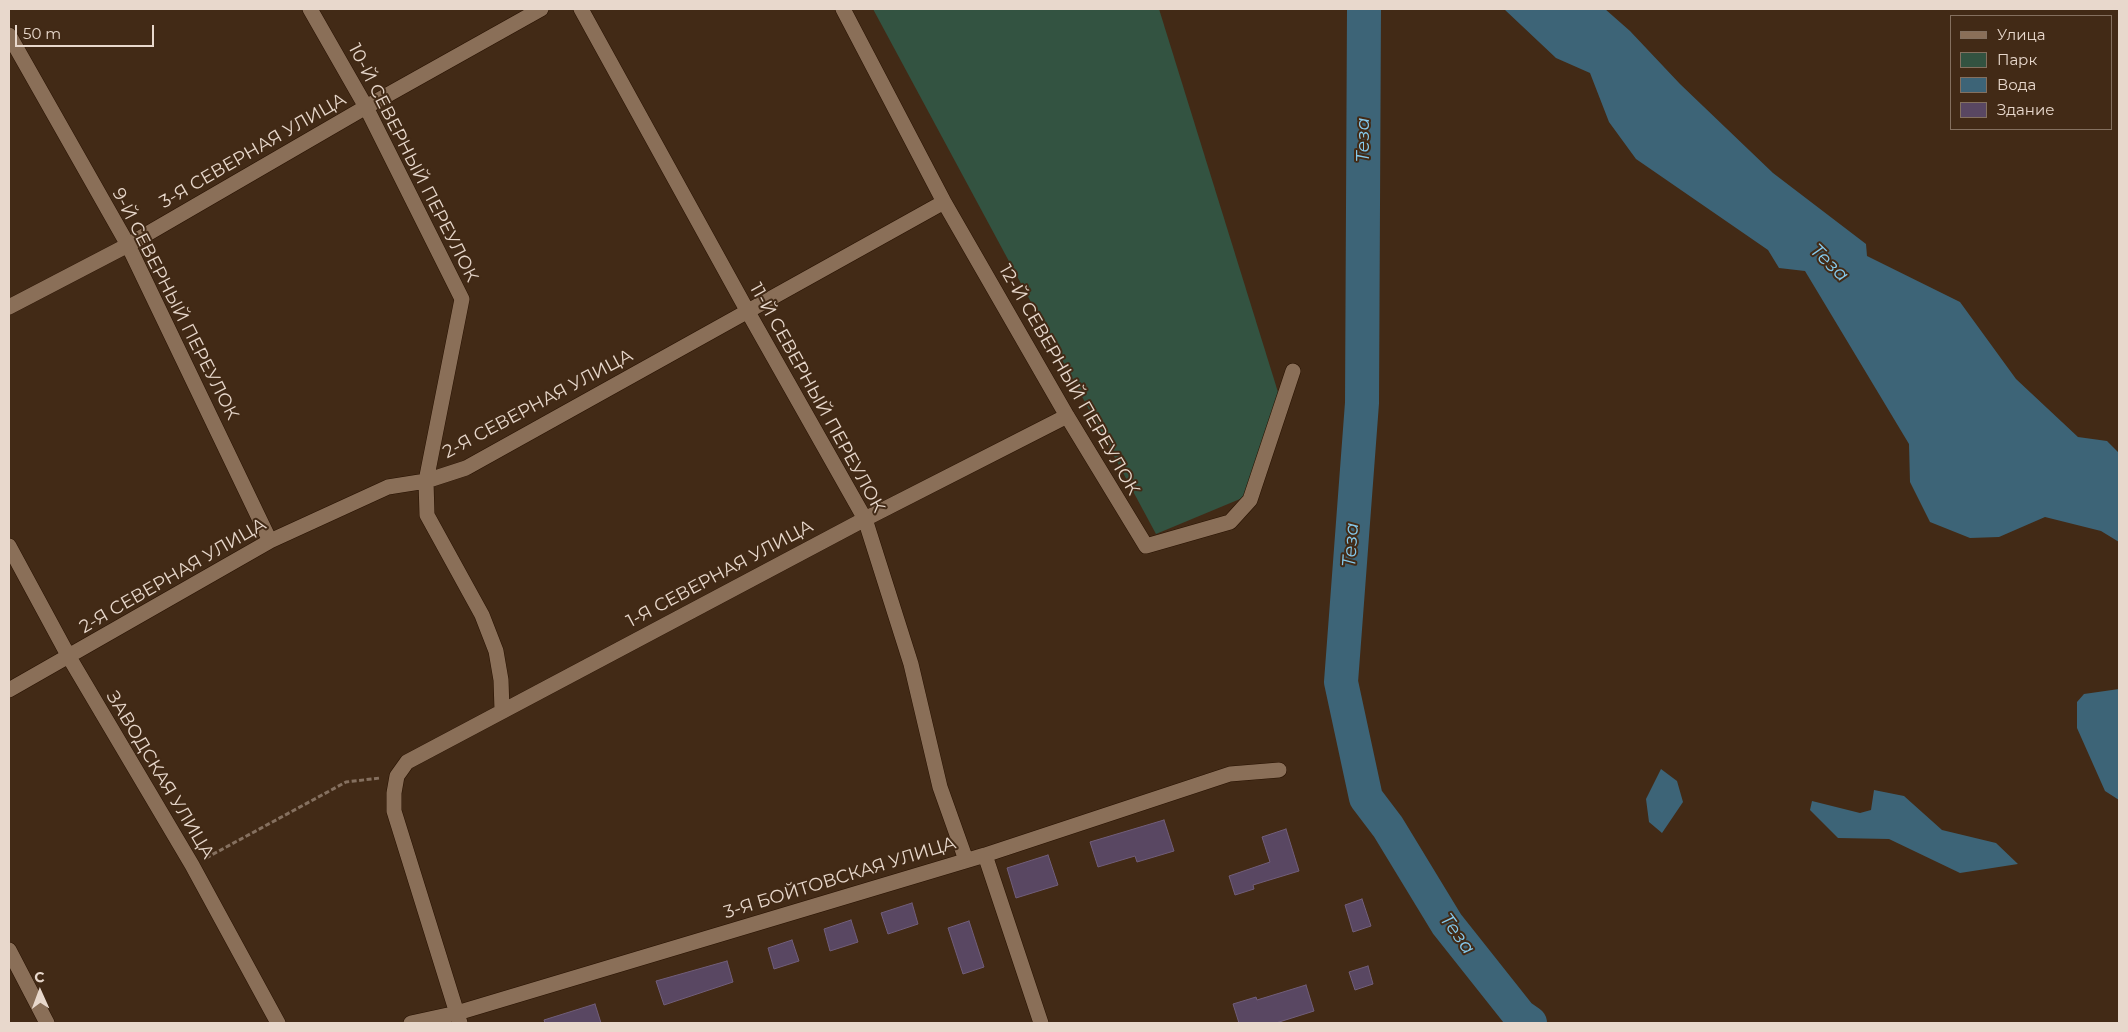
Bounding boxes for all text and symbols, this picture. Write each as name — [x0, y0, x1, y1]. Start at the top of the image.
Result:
scale bar — [18, 15, 156, 47]
legend — [1950, 15, 2113, 130]
text: 50 m — [23, 24, 61, 43]
text: Улица — [1997, 25, 2045, 44]
street label: 10-Й СЕВЕРНЫЙ ПЕРЕУЛОК — [343, 40, 483, 286]
text: Парк — [1997, 50, 2037, 69]
text: Вода — [1997, 75, 2036, 94]
street label: 3-Я СЕВЕРНАЯ УЛИЦА — [156, 89, 350, 213]
text: Здание — [1997, 100, 2055, 119]
water label: Теза — [1352, 117, 1374, 163]
street label: 9-Й СЕВЕРНЫЙ ПЕРЕУЛОК — [107, 185, 243, 423]
water label: Теза — [1805, 239, 1853, 287]
street label: 12-Й СЕВЕРНЫЙ ПЕРЕУЛОК — [994, 261, 1144, 499]
street label: 11-Й СЕВЕРНЫЙ ПЕРЕУЛОК — [745, 280, 889, 516]
street label: 2-Я СЕВЕРНАЯ УЛИЦА — [439, 345, 637, 463]
street label: 2-Я СЕВЕРНАЯ УЛИЦА — [76, 514, 270, 638]
street label: 1-Я СЕВЕРНАЯ УЛИЦА — [623, 516, 817, 632]
water label: Теза — [1338, 522, 1364, 568]
street label: ЗАВОДСКАЯ УЛИЦА — [101, 687, 219, 863]
street label: 3-Я БОЙТОВСКАЯ УЛИЦА — [721, 832, 959, 924]
water label: Теза — [1435, 909, 1479, 959]
north arrow — [15, 967, 65, 1017]
text: С — [34, 968, 45, 986]

